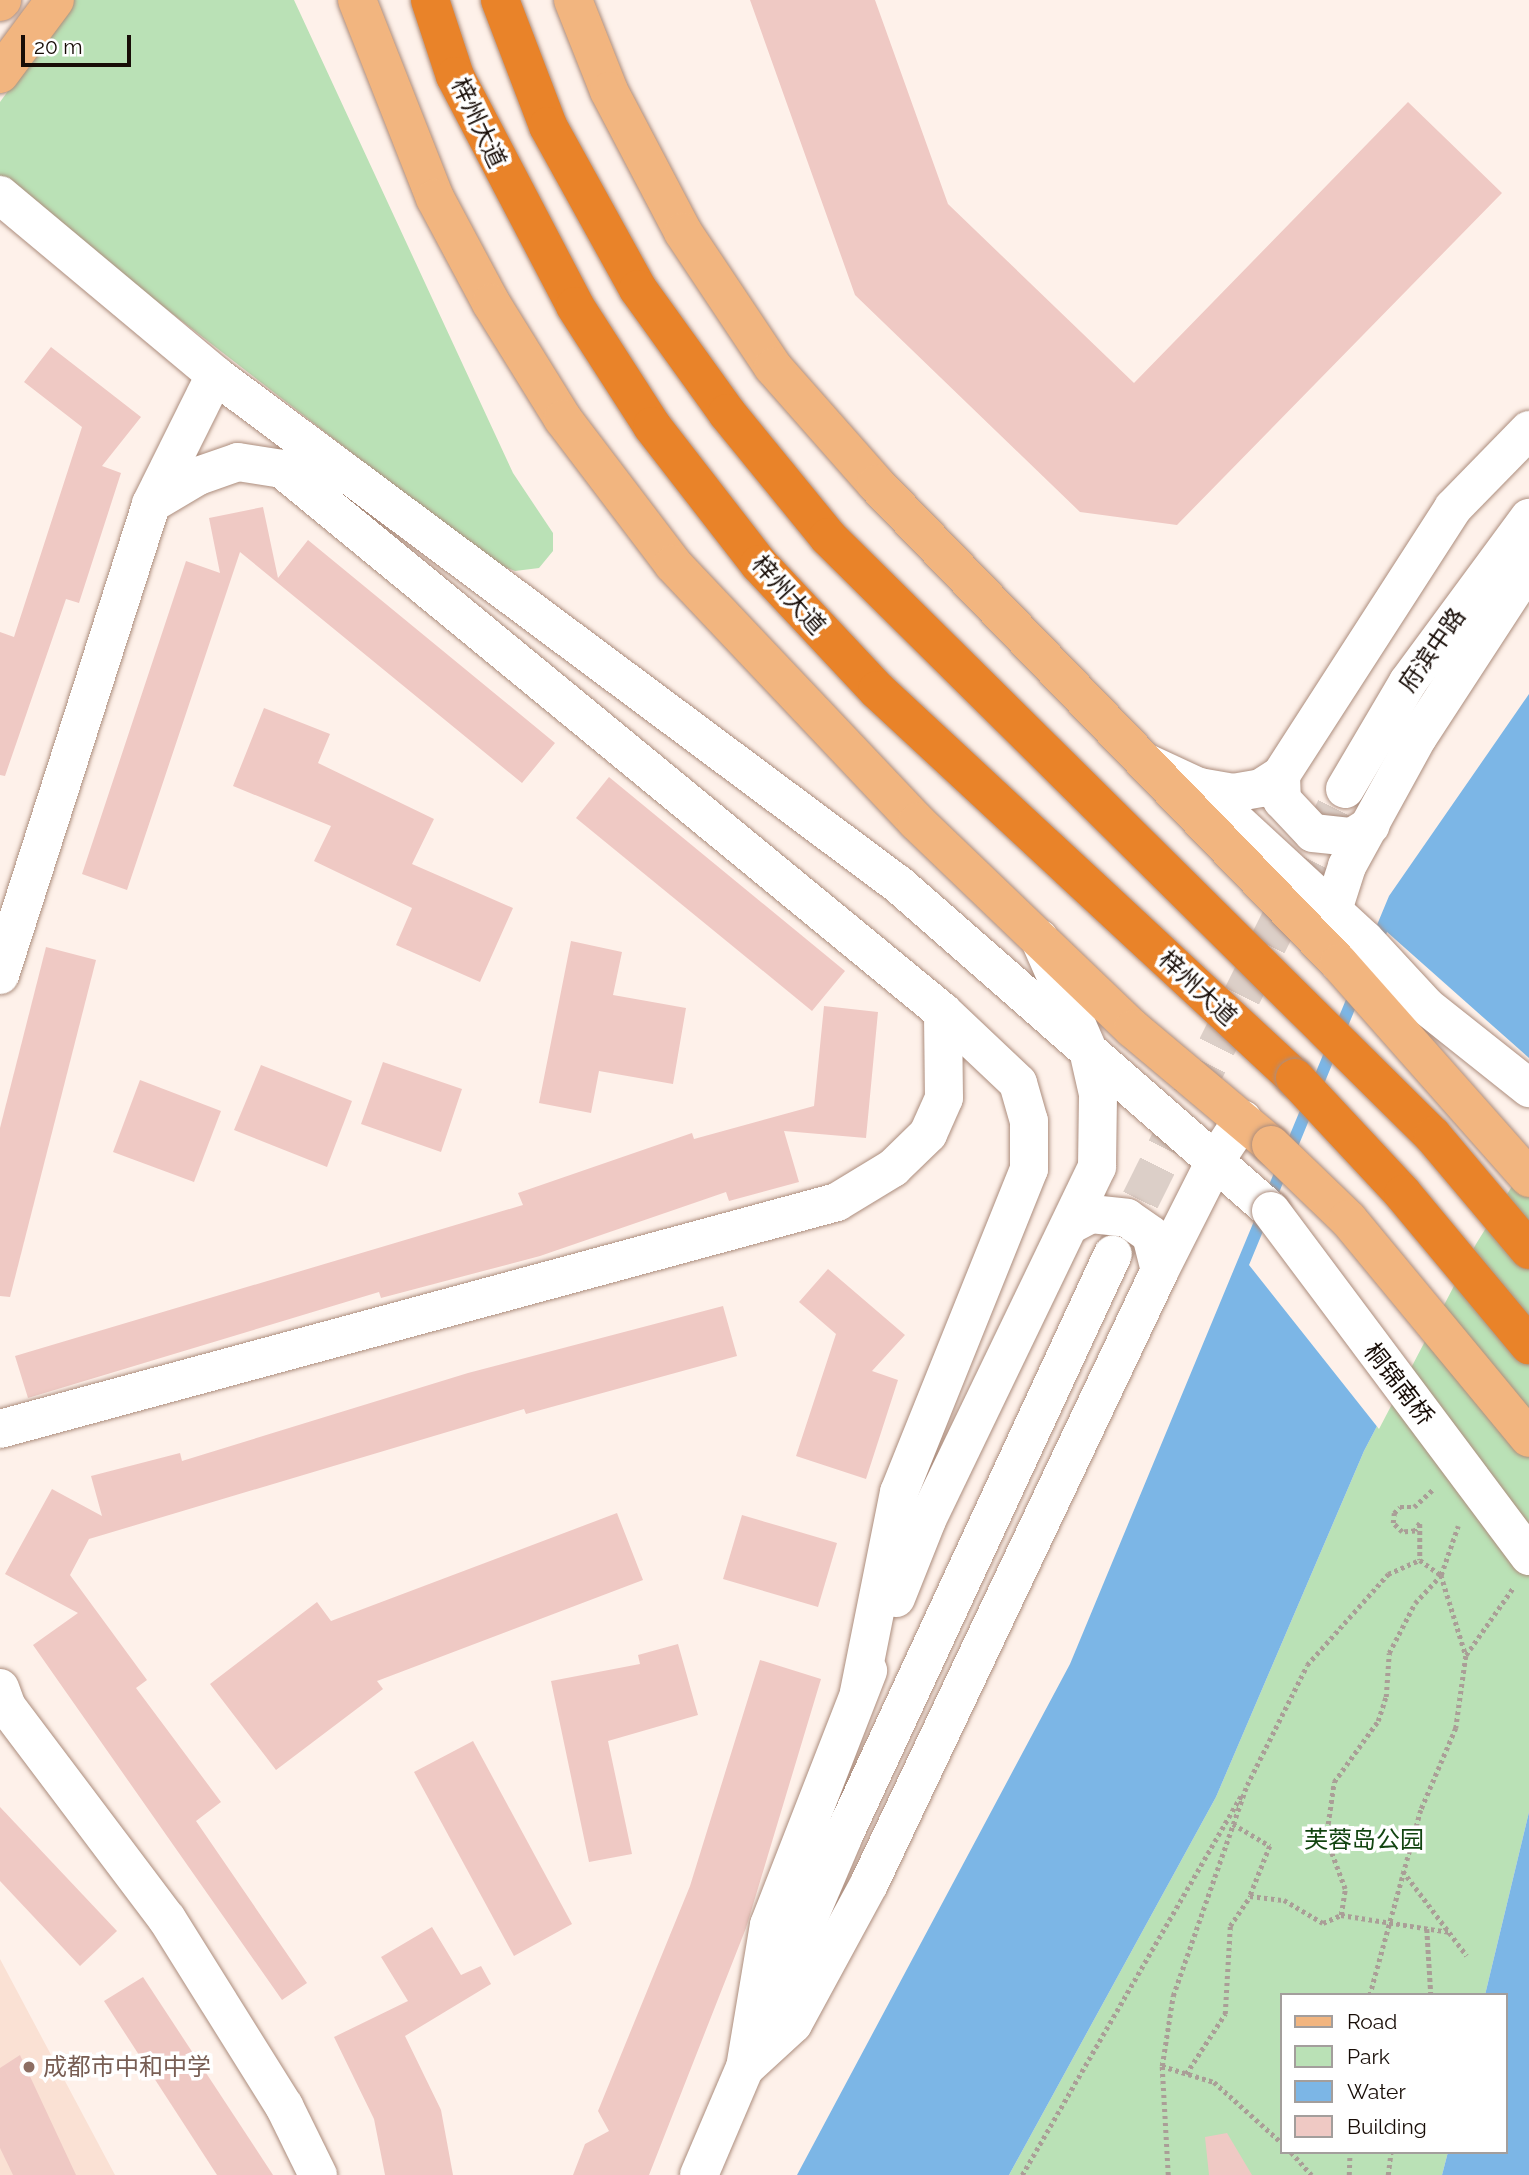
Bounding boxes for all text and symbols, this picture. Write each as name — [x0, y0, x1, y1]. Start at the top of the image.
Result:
scale bar — [24, 21, 135, 65]
text: 20 m — [34, 34, 82, 59]
street label: 梓州大道 — [446, 73, 512, 173]
street label: 梓州大道 — [746, 550, 832, 640]
street label: 府滨中路 — [1393, 602, 1471, 698]
street label: 梓州大道 — [1153, 945, 1243, 1031]
street label: 桐锦南桥 — [1358, 1337, 1440, 1431]
park label: 芙蓉岛公园 — [1304, 1826, 1424, 1854]
legend — [1280, 1993, 1508, 2154]
text: Road — [1347, 2009, 1397, 2034]
text: Park — [1347, 2044, 1390, 2069]
place label: 成都市中和中学 — [43, 2053, 211, 2081]
marker: 成都市中和中学 — [21, 2059, 37, 2075]
text: Water — [1347, 2079, 1406, 2104]
text: Building — [1347, 2114, 1427, 2139]

